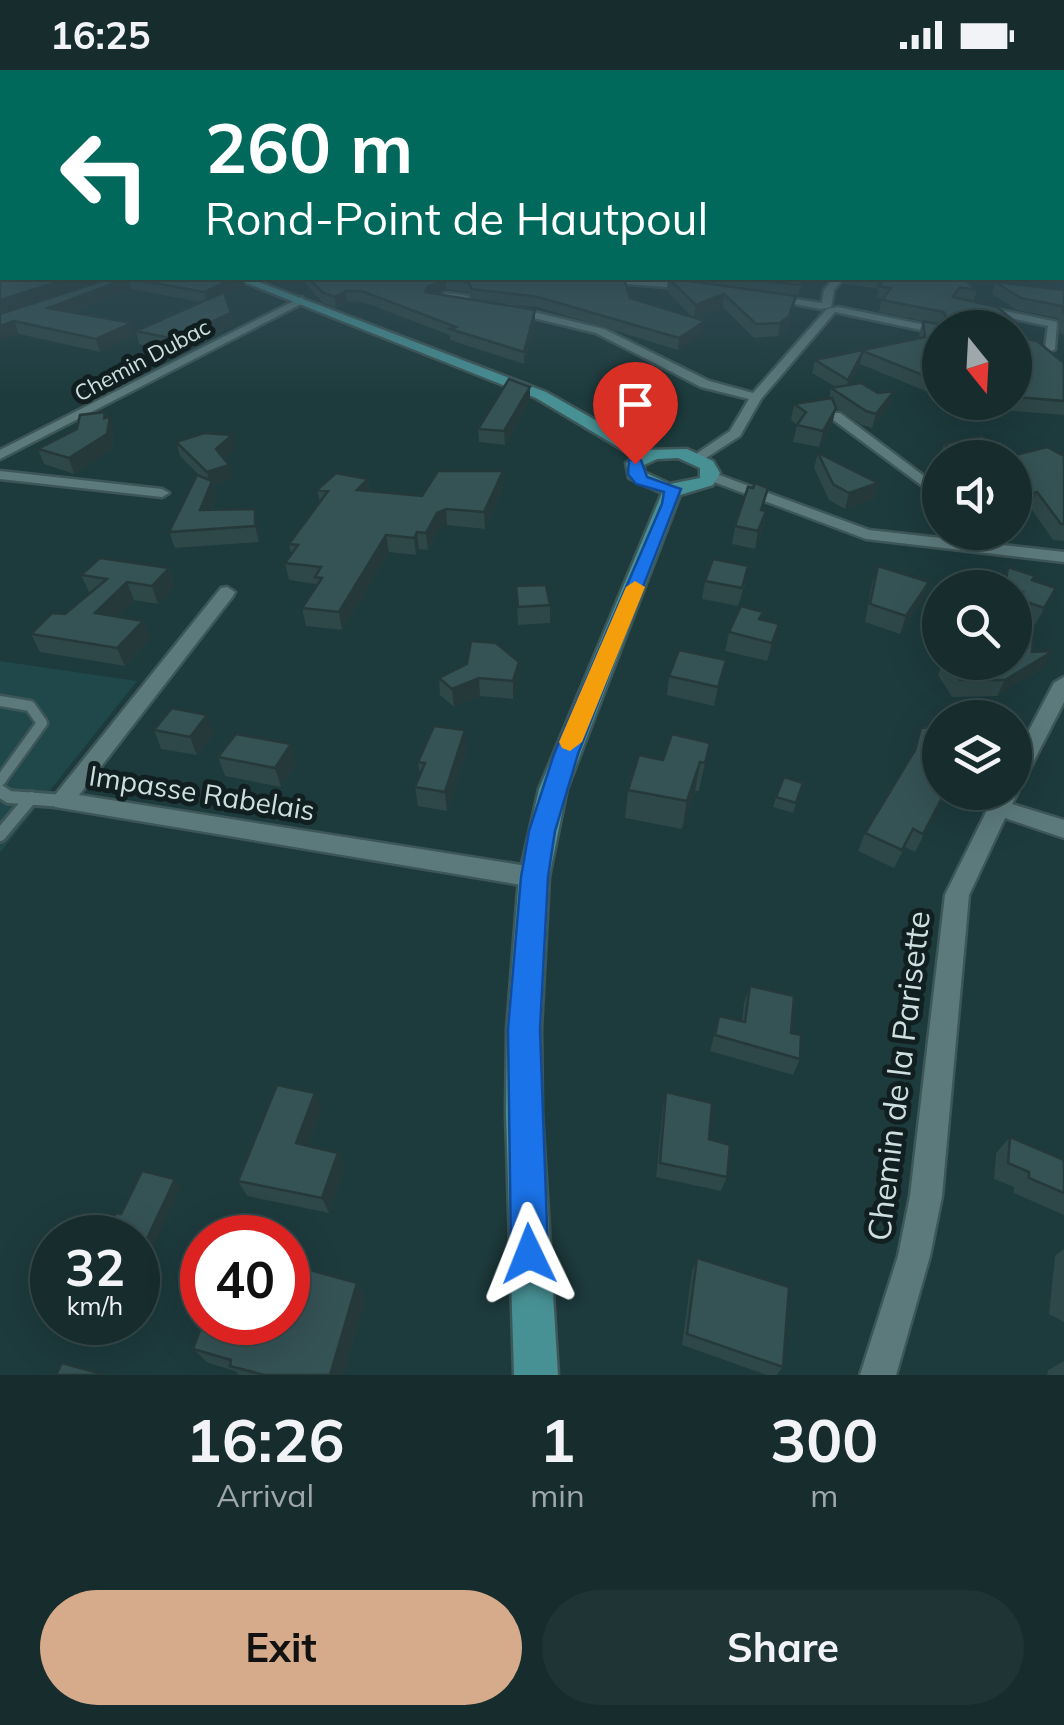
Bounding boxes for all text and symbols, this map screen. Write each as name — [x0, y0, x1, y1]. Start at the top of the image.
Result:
text: 16:25 — [50, 11, 151, 59]
text: 260 m — [205, 103, 413, 191]
icon: left — [40, 110, 170, 240]
text: Rond-Point de Hautpoul — [205, 190, 708, 246]
north arrow — [922, 310, 1032, 420]
map controls — [922, 310, 1032, 810]
street label: Chemin Dubac — [69, 312, 215, 407]
pin — [593, 362, 678, 465]
icon: arrive — [608, 377, 663, 432]
button: sound — [922, 440, 1032, 550]
button: search — [922, 570, 1032, 680]
button: layers — [922, 700, 1032, 810]
street label: Impasse Rabelais — [87, 757, 317, 828]
street label: Chemin de la Parisette — [858, 909, 938, 1243]
position arrow — [477, 1202, 581, 1306]
speed limit sign: 40 — [180, 1215, 310, 1345]
text: 32 — [65, 1236, 125, 1299]
text: km/h — [67, 1290, 123, 1321]
text: 16:26 — [186, 1402, 345, 1477]
text: 1 — [539, 1402, 575, 1477]
text: 300 — [770, 1402, 878, 1477]
text: Arrival — [216, 1475, 314, 1515]
text: min — [530, 1475, 585, 1515]
text: m — [810, 1475, 838, 1515]
button: Exit — [40, 1590, 522, 1705]
button: Share — [542, 1590, 1024, 1705]

